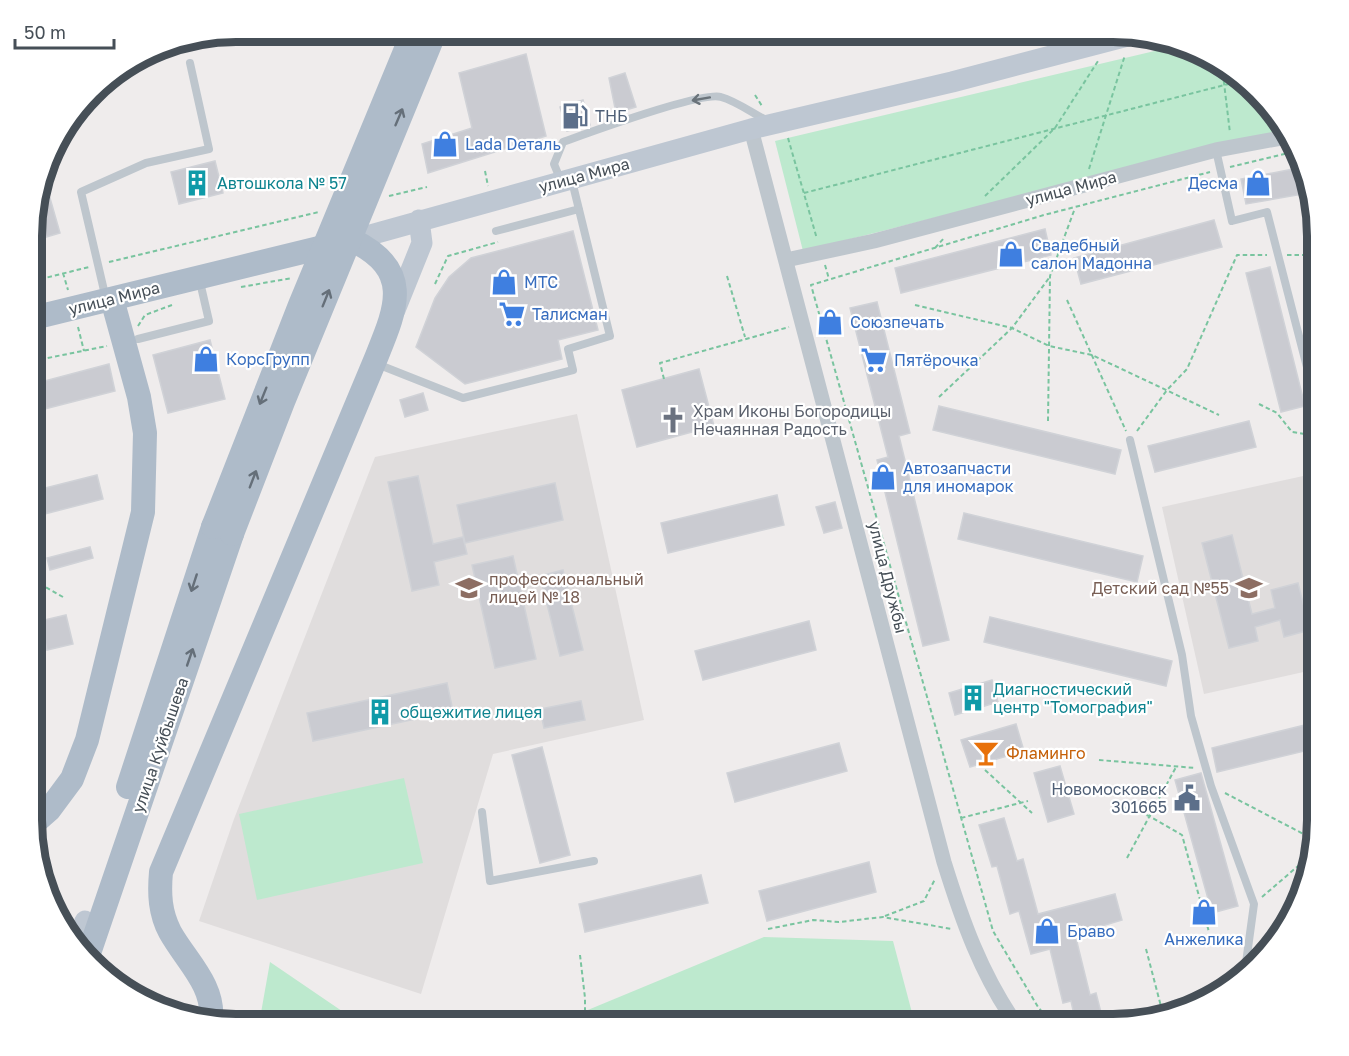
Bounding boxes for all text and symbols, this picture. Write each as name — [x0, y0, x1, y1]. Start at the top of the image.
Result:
scale bar — [15, 12, 114, 50]
text: 50 m — [24, 21, 66, 43]
one-way arrow — [691, 94, 711, 105]
fuel station icon: ТНБ — [560, 101, 590, 131]
place label: ТНБ — [595, 106, 628, 126]
one-way arrow — [394, 109, 405, 127]
shop icon: Lada Dеталь — [430, 129, 460, 159]
place label: Lada Dеталь — [465, 134, 561, 154]
street label: улица Мира — [536, 153, 632, 197]
street label: улица Мира — [1023, 166, 1119, 210]
building icon: Автошкола № 57 — [182, 168, 212, 198]
shop icon: Десма — [1243, 168, 1273, 198]
place label: Автошкола № 57 — [217, 173, 347, 193]
place label: Десма — [1188, 173, 1238, 193]
place label: Свадебный салон Мадонна — [1031, 235, 1152, 273]
shop icon: Свадебный салон Мадонна — [996, 239, 1026, 269]
shop icon: МТС — [489, 267, 519, 297]
place label: МТС — [524, 272, 558, 292]
street label: улица Мира — [66, 277, 162, 319]
one-way arrow — [321, 289, 332, 308]
supermarket icon: Талисман — [497, 299, 527, 329]
place label: Талисман — [532, 304, 608, 324]
shop icon: Союзпечать — [815, 307, 845, 337]
place label: Союзпечать — [850, 312, 944, 332]
shop icon: КорсГрупп — [191, 344, 221, 374]
supermarket icon: Пятёрочка — [859, 345, 889, 375]
place label: КорсГрупп — [226, 349, 310, 369]
place label: Пятёрочка — [894, 350, 978, 370]
one-way arrow — [257, 387, 268, 405]
place label: Храм Иконы Богородицы Нечаянная Радость — [693, 401, 891, 439]
church icon: Храм Иконы Богородицы Нечаянная Радость — [658, 405, 688, 435]
place label: Автозапчасти для иномарок — [903, 458, 1014, 496]
shop icon: Автозапчасти для иномарок — [868, 462, 898, 492]
one-way arrow — [249, 470, 260, 489]
street label: улица Дружбы — [864, 519, 912, 635]
place label: профессиональный лицей № 18 — [489, 569, 644, 607]
one-way arrow — [188, 573, 199, 592]
school or university icon: профессиональный лицей № 18 — [454, 573, 484, 603]
school or university icon: Детский сад №55 — [1234, 573, 1264, 603]
place label: Детский сад №55 — [1092, 578, 1229, 598]
one-way arrow — [185, 649, 196, 667]
street label: улица Куйбышева — [127, 675, 193, 815]
place label: Диагностический центр "Томография" — [993, 679, 1153, 717]
building icon: Диагностический центр "Томография" — [958, 683, 988, 713]
building icon: общежитие лицея — [365, 697, 395, 727]
place label: общежитие лицея — [400, 702, 542, 722]
bar icon: Фламинго — [971, 738, 1001, 768]
place label: Фламинго — [1006, 743, 1086, 763]
place label: Новомосковск 301665 — [1051, 779, 1167, 817]
public building icon: Новомосковск 301665 — [1172, 783, 1202, 813]
shop icon: Анжелика — [1189, 897, 1219, 927]
shop icon: Браво — [1032, 916, 1062, 946]
place label: Браво — [1067, 921, 1115, 941]
place label: Анжелика — [1164, 929, 1244, 949]

